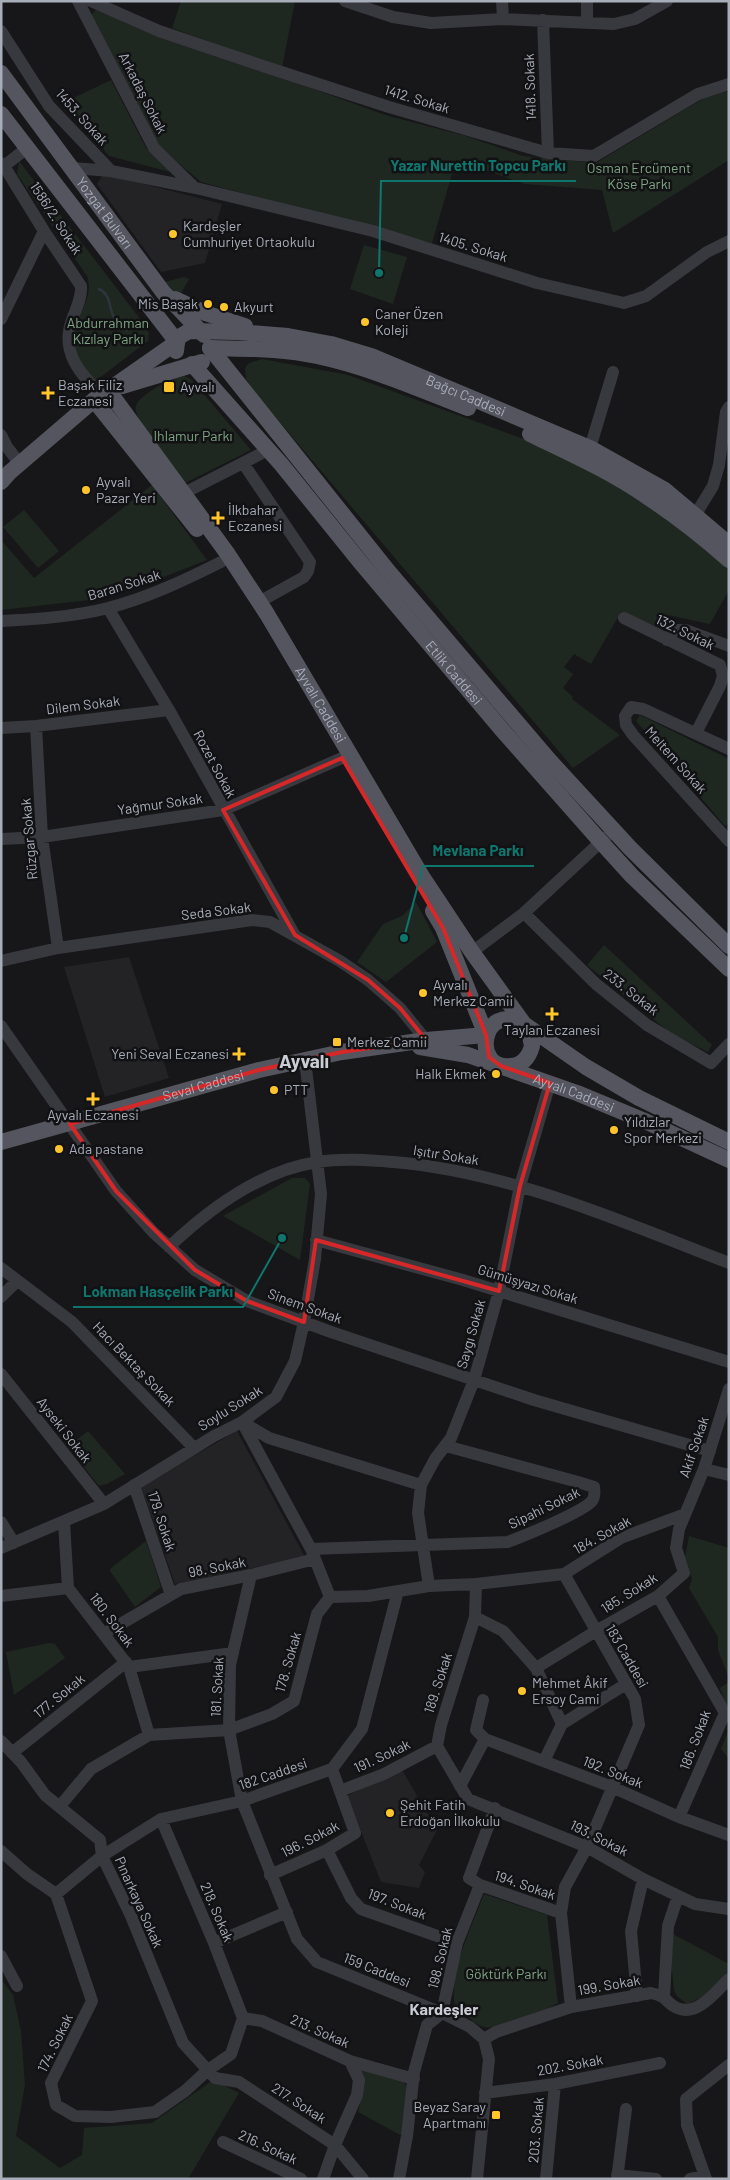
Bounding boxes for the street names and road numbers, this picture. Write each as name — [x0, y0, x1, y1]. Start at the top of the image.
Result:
street label: Arkadaş Sokak — [116, 49, 171, 136]
street label: 1418. Sokak — [520, 53, 539, 121]
street label: 1412. Sokak — [382, 81, 452, 116]
street label: 1453. Sokak — [52, 85, 112, 149]
street label: Yozgat Bulvarı — [73, 174, 137, 252]
street label: 1586/2. Sokak — [27, 178, 86, 257]
street label: 1405. Sokak — [437, 228, 510, 265]
street label: Bağcı Caddesi — [424, 371, 509, 420]
street label: Baran Sokak — [85, 565, 162, 604]
street label: 132. Sokak — [653, 610, 717, 653]
street label: Etlik Caddesi — [422, 637, 486, 708]
street label: Ayvalı Caddesi — [292, 663, 350, 746]
street label: Dilem Sokak — [45, 692, 121, 717]
street label: Meltem Sokak — [642, 723, 711, 797]
street label: Rozet Sokak — [190, 727, 240, 801]
street label: Yağmur Sokak — [116, 789, 204, 818]
street label: Rüzgar Sokak — [16, 798, 41, 881]
street label: Seda Sokak — [180, 898, 252, 923]
street label: 233. Sokak — [600, 965, 662, 1018]
street label: Seval Caddesi — [161, 1066, 246, 1105]
street label: Ayvalı Caddesi — [531, 1069, 617, 1116]
street label: Işıtır Sokak — [412, 1141, 480, 1168]
street label: Gümüşyazı Sokak — [476, 1260, 580, 1307]
street label: Sinem Sokak — [266, 1284, 345, 1327]
street label: Saygı Sokak — [452, 1297, 489, 1371]
street label: Hacı Bektaş Sokak — [90, 1318, 179, 1410]
street label: Soylu Sokak — [195, 1381, 265, 1434]
street label: Ayseki Sokak — [34, 1393, 95, 1466]
street label: Akif Sokak — [675, 1414, 712, 1480]
street label: Sipahi Sokak — [505, 1483, 582, 1532]
street label: 179. Sokak — [145, 1489, 180, 1553]
street label: 184. Sokak — [570, 1512, 634, 1557]
street label: 98. Sokak — [187, 1553, 247, 1580]
street label: 185. Sokak — [598, 1569, 660, 1616]
street label: 180. Sokak — [86, 1589, 138, 1650]
street label: 183 Caddesi — [602, 1621, 652, 1691]
street label: 178. Sokak — [271, 1630, 304, 1694]
street label: 189. Sokak — [420, 1650, 455, 1715]
street label: 181. Sokak — [206, 1656, 227, 1718]
street label: 177. Sokak — [30, 1670, 88, 1721]
street label: 186. Sokak — [675, 1707, 714, 1772]
street label: 191. Sokak — [351, 1735, 413, 1776]
street label: 192. Sokak — [581, 1752, 646, 1791]
street label: 182 Caddesi — [237, 1754, 309, 1793]
street label: 193. Sokak — [567, 1816, 631, 1859]
street label: 196. Sokak — [278, 1817, 342, 1860]
street label: Pınarkaya Sokak — [112, 1854, 167, 1950]
street label: 194. Sokak — [492, 1866, 558, 1903]
street label: 218. Sokak — [197, 1879, 238, 1944]
street label: 197. Sokak — [365, 1885, 429, 1923]
street label: 198. Sokak — [424, 1925, 455, 1991]
street label: 159 Caddesi — [341, 1948, 413, 1991]
street label: 199. Sokak — [576, 1971, 641, 1998]
street label: 213. Sokak — [288, 2010, 352, 2051]
street label: 174. Sokak — [33, 2011, 76, 2075]
street label: 202. Sokak — [536, 2050, 604, 2079]
street label: 217. Sokak — [269, 2079, 330, 2127]
street label: 203. Sokak — [524, 2096, 547, 2164]
street label: 216. Sokak — [236, 2126, 300, 2168]

